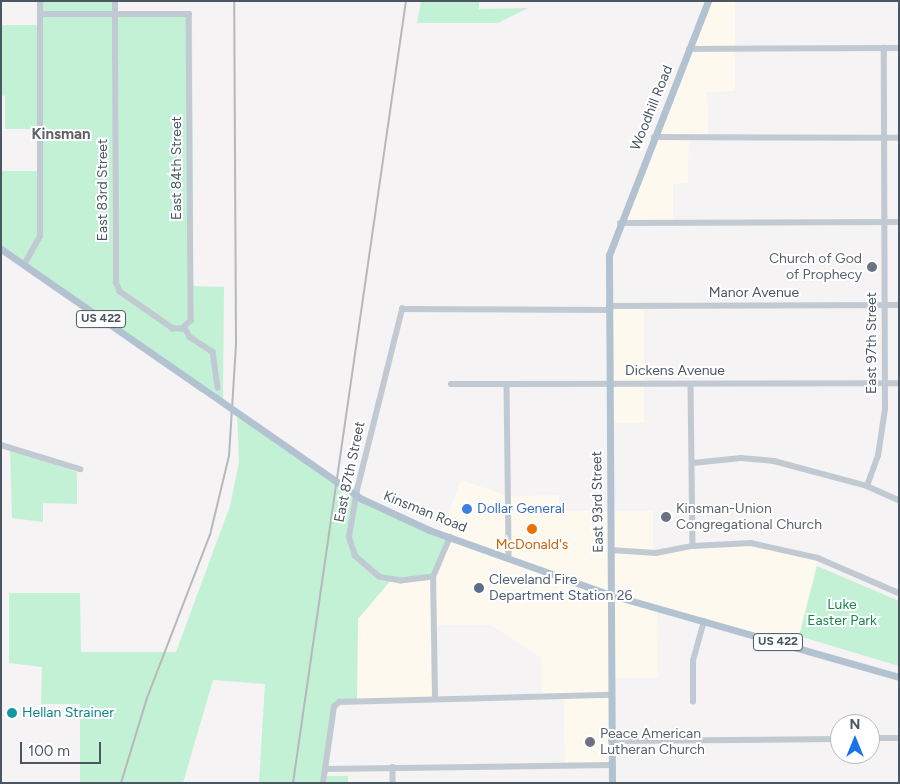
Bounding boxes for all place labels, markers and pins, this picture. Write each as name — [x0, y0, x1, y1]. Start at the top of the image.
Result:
place label: Church of God of Prophecy — [769, 251, 862, 284]
marker: Church of God of Prophecy — [866, 261, 878, 273]
place label: Dollar General — [477, 501, 565, 517]
place label: Kinsman-Union Congregational Church — [676, 501, 822, 534]
marker: Dollar General — [461, 503, 473, 515]
marker: Kinsman-Union Congregational Church — [660, 511, 672, 523]
marker: McDonald's — [526, 523, 538, 535]
place label: McDonald's — [496, 537, 568, 553]
place label: Cleveland Fire Department Station 26 — [489, 572, 633, 604]
marker: Cleveland Fire Department Station 26 — [473, 582, 485, 594]
place label: Hellan Strainer — [22, 705, 114, 721]
marker: Hellan Strainer — [6, 707, 18, 719]
place label: Peace American Lutheran Church — [600, 726, 705, 759]
marker: Peace American Lutheran Church — [584, 736, 596, 748]

